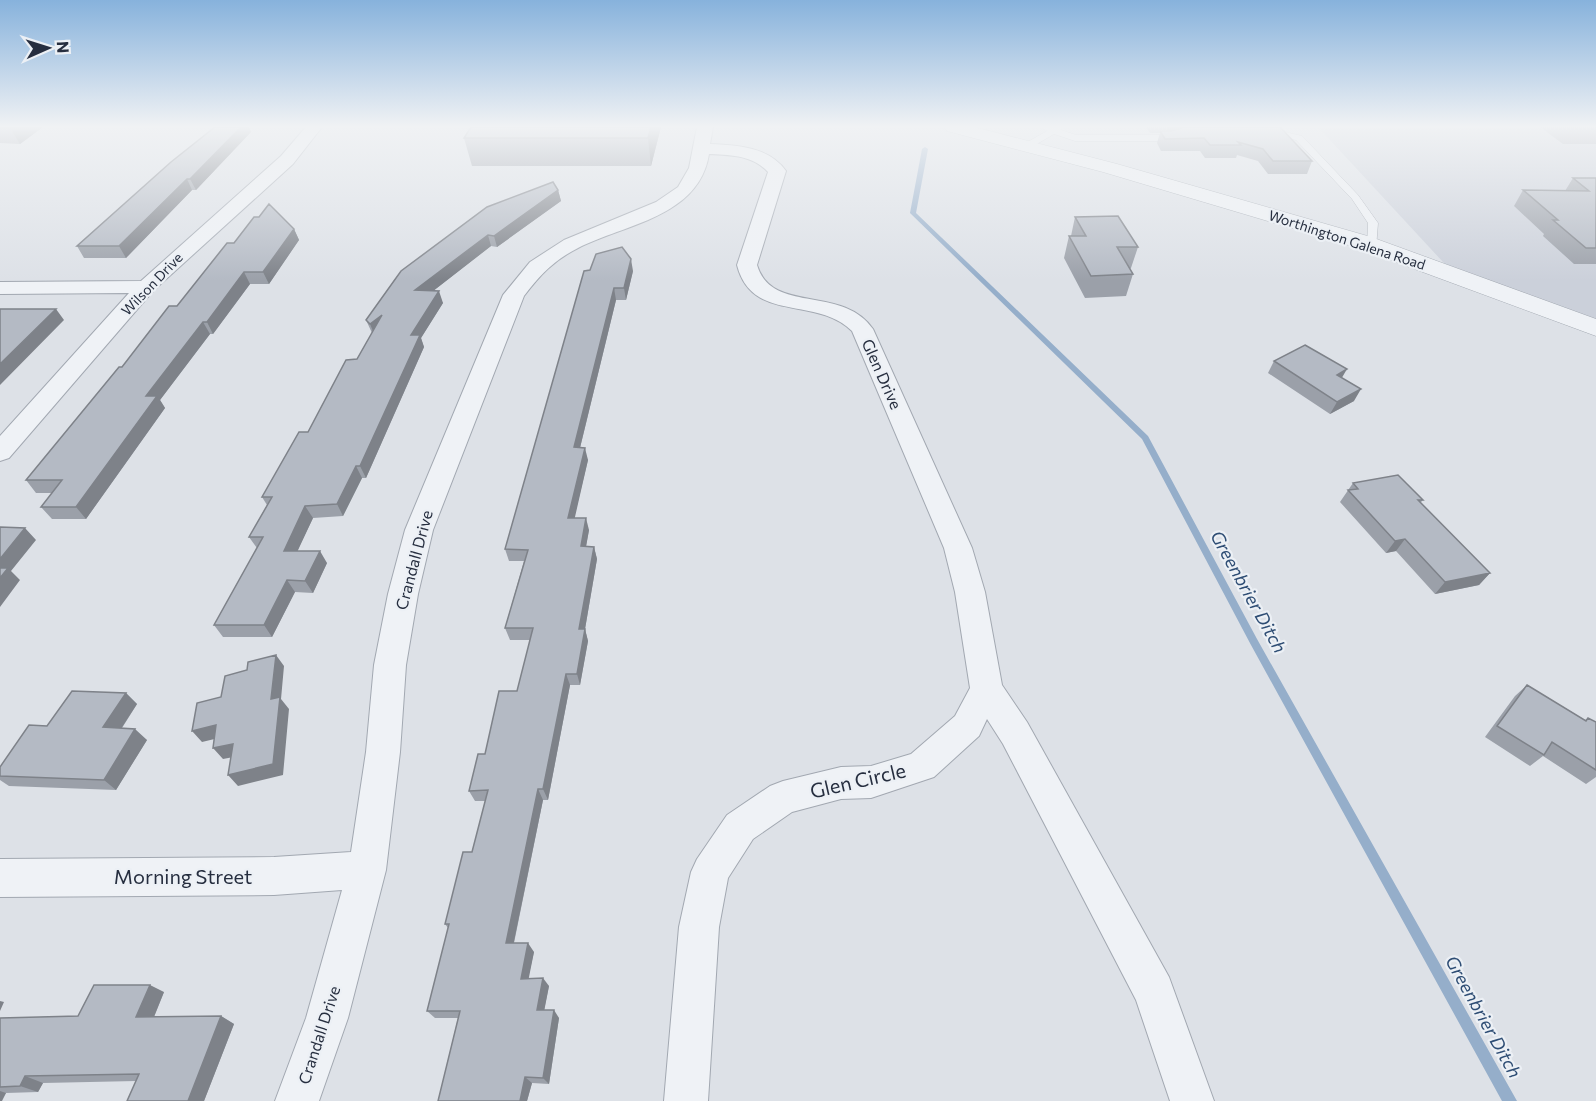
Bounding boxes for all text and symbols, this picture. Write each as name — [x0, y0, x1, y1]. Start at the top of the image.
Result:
north arrow — [18, 18, 78, 78]
text: N — [54, 41, 73, 54]
street label: Worthington Galena Road — [1266, 206, 1428, 273]
street label: Wilson Drive — [117, 249, 186, 319]
street label: Glen Drive — [859, 336, 906, 412]
street label: Crandall Drive — [391, 508, 436, 612]
water label: Greenbrier Ditch — [1206, 527, 1292, 656]
street label: Glen Circle — [808, 757, 908, 803]
street label: Morning Street — [114, 864, 252, 888]
water label: Greenbrier Ditch — [1441, 952, 1527, 1081]
street label: Crandall Drive — [294, 983, 343, 1086]

